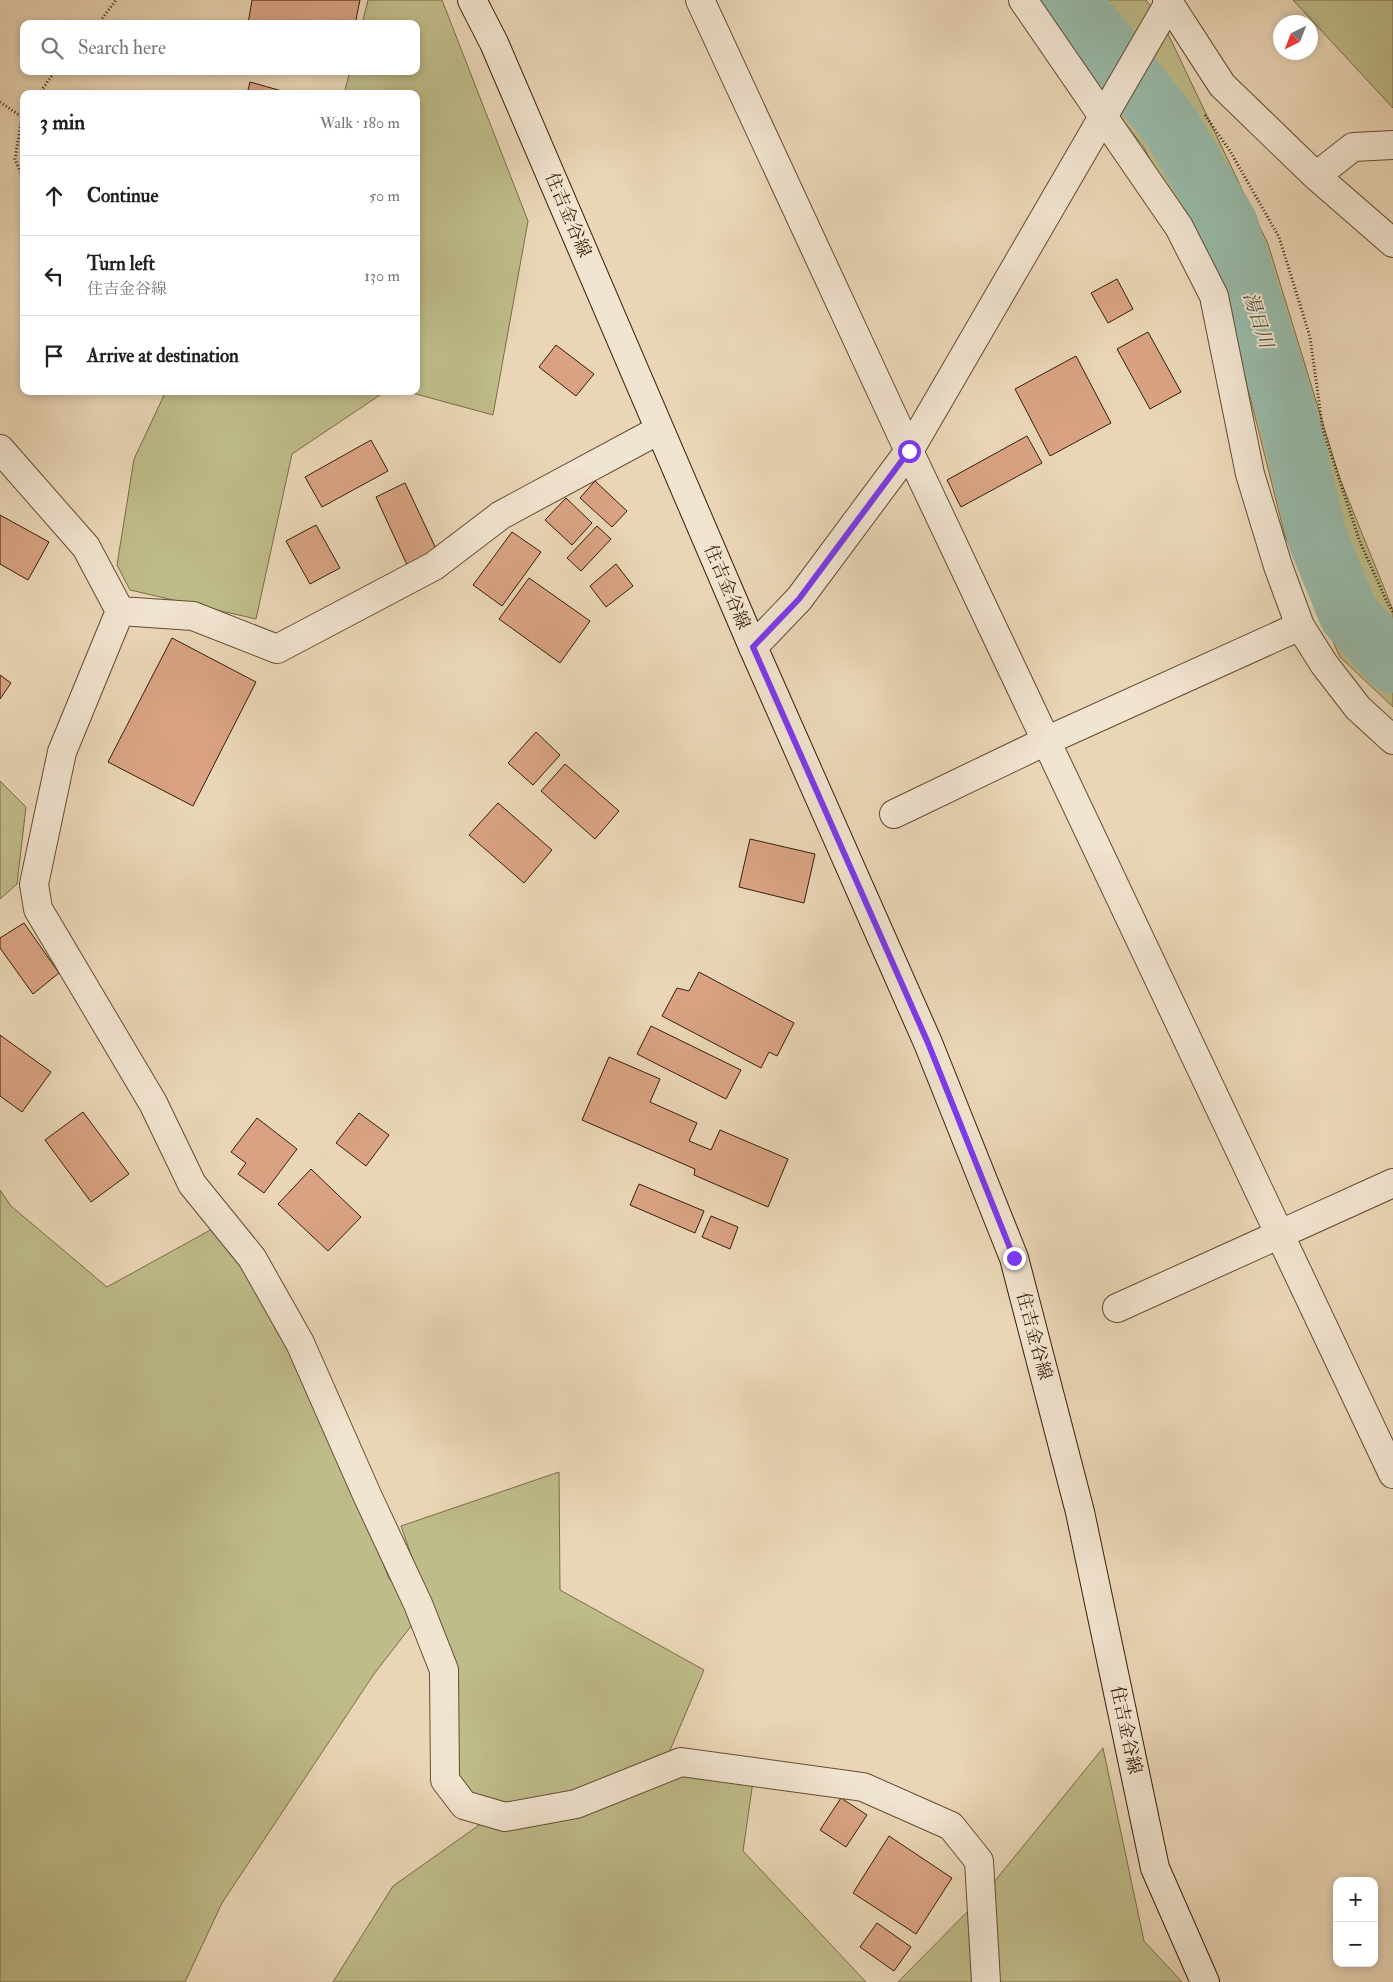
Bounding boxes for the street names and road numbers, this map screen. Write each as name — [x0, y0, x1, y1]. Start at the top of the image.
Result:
street label: 住吉金谷線 — [540, 169, 596, 261]
street label: 住吉金谷線 — [699, 541, 755, 633]
street label: 住吉金谷線 — [1011, 1290, 1057, 1382]
street label: 住吉金谷線 — [1105, 1684, 1147, 1776]

